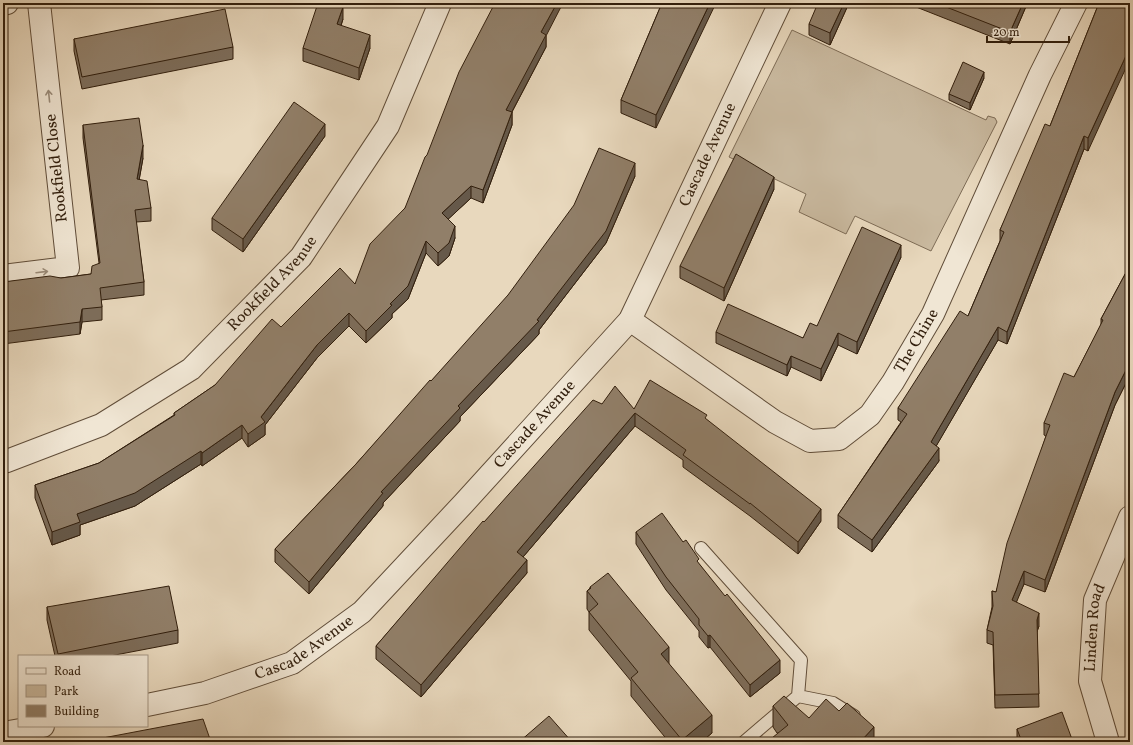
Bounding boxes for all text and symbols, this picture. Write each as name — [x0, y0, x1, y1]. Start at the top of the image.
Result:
scale bar — [987, 18, 1069, 44]
text: 20 m — [993, 25, 1020, 41]
one-way arrow — [45, 90, 53, 103]
street label: Cascade Avenue — [674, 99, 742, 210]
street label: Rookfield Close — [40, 113, 74, 223]
street label: Rookfield Avenue — [223, 232, 323, 336]
one-way arrow — [35, 268, 48, 275]
street label: The Chine — [889, 306, 945, 377]
street label: Cascade Avenue — [489, 375, 581, 474]
street label: Linden Road — [1080, 580, 1112, 673]
street label: Cascade Avenue — [252, 611, 358, 686]
legend — [18, 655, 148, 727]
text: Road — [54, 664, 81, 680]
text: Park — [54, 684, 79, 700]
text: Building — [54, 704, 99, 720]

